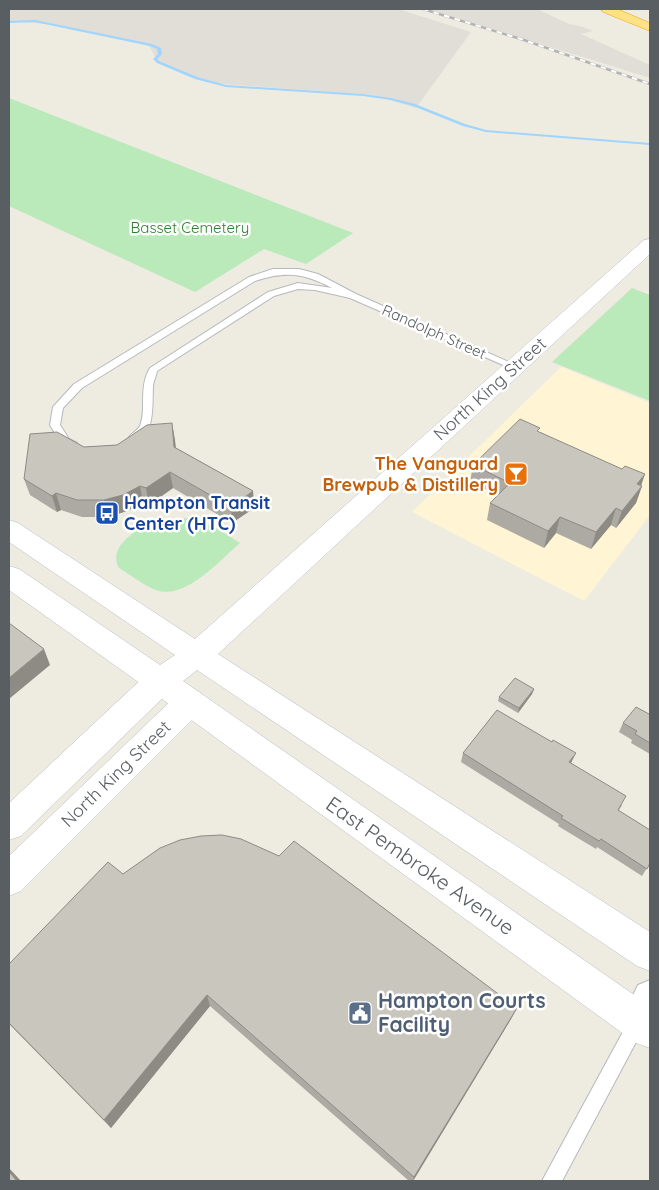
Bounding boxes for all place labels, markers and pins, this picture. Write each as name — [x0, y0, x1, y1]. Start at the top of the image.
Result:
place label: The Vanguard Brewpub & Distillery — [322, 452, 498, 496]
bar icon: The Vanguard Brewpub & Distillery — [503, 461, 529, 487]
place label: Hampton Transit Center (HTC) — [124, 491, 271, 535]
bus stop icon: Hampton Transit Center (HTC) — [94, 500, 120, 526]
place label: Hampton Courts Facility — [378, 987, 546, 1037]
public building icon: Hampton Courts Facility — [347, 1000, 373, 1026]

